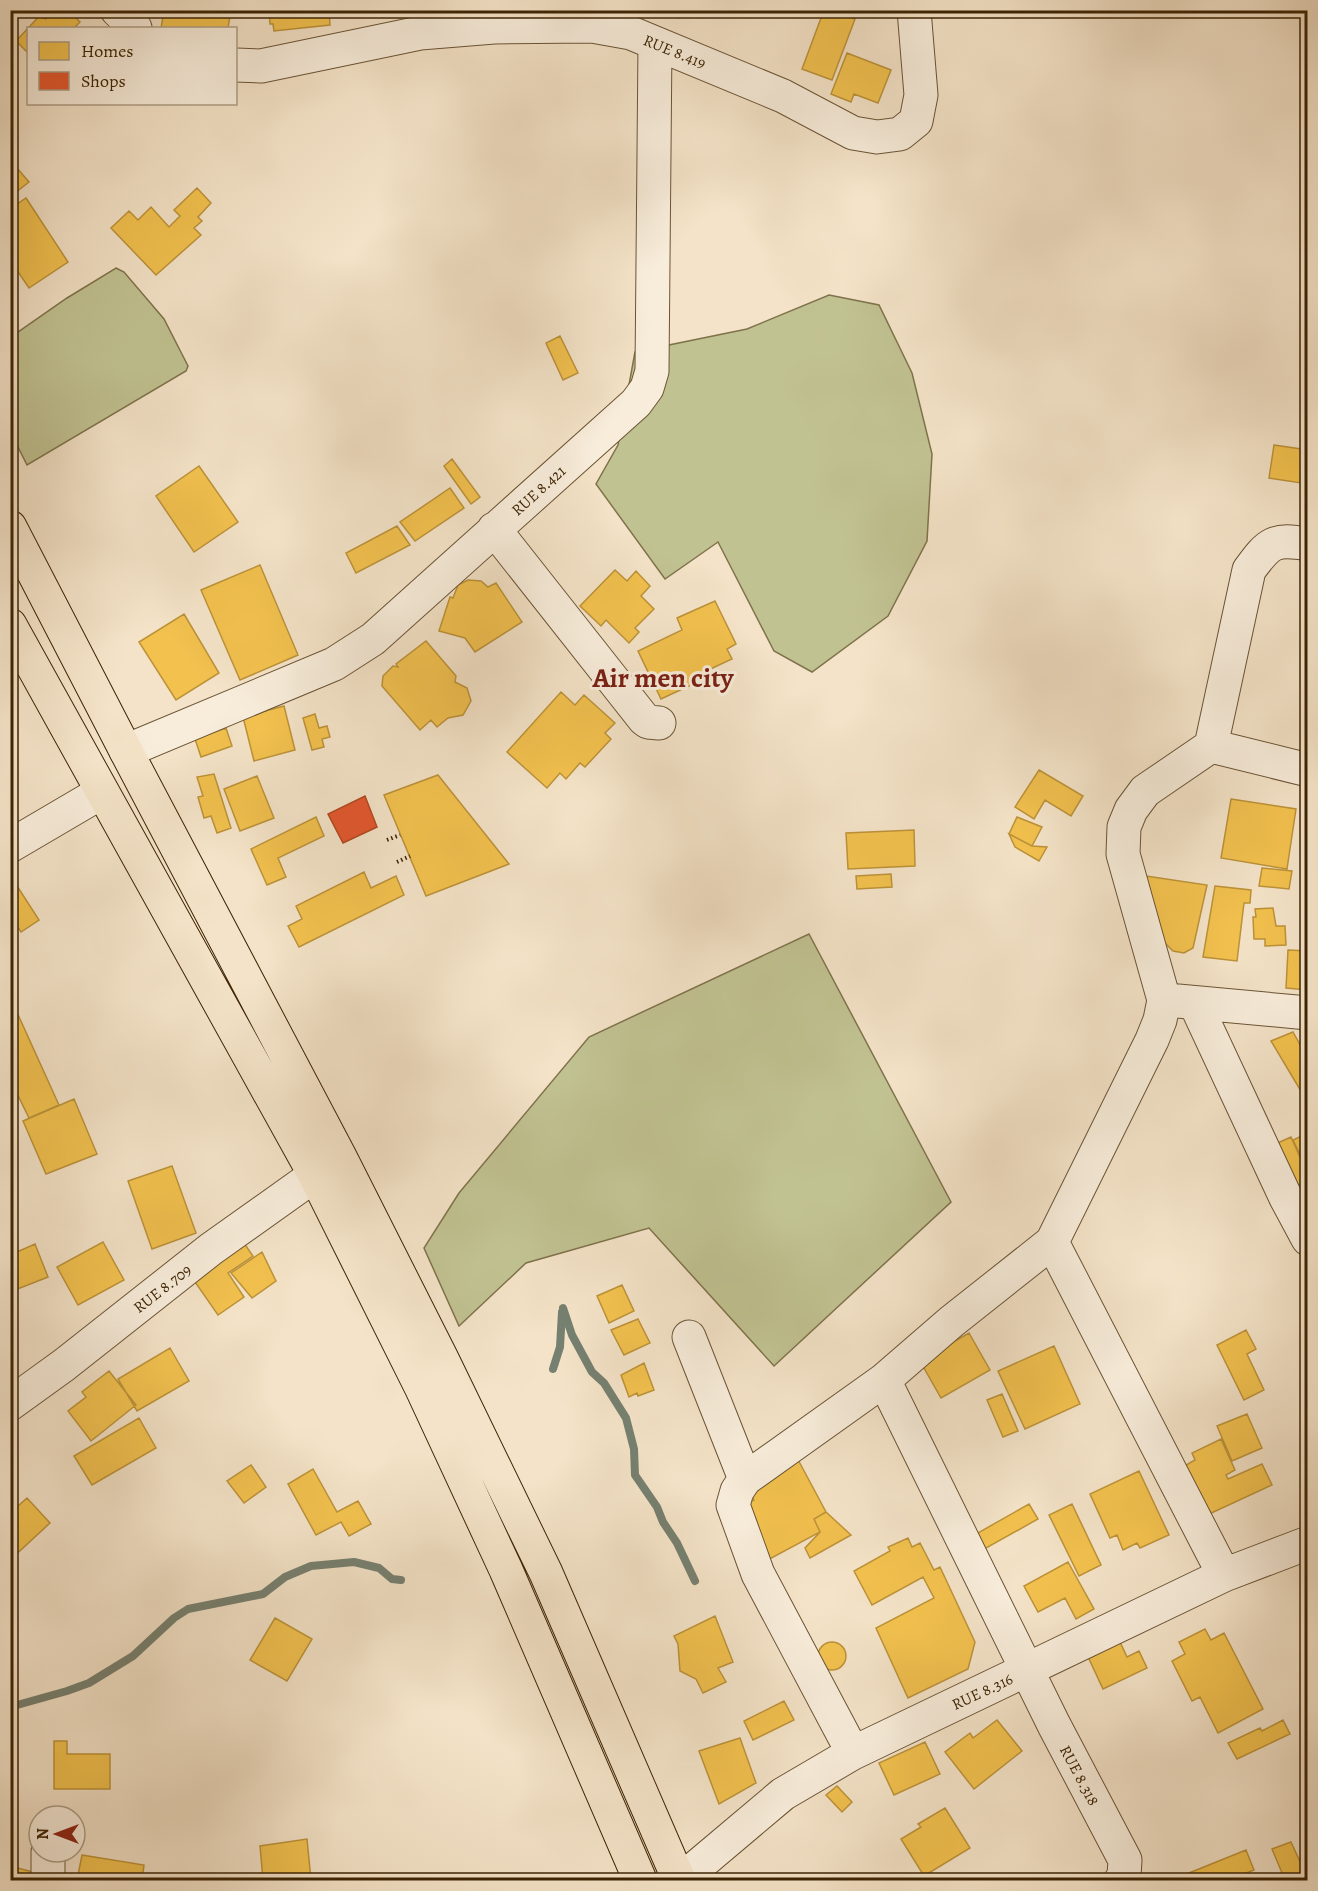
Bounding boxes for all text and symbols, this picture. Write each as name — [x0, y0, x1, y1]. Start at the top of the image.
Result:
legend — [27, 27, 237, 105]
street label: RUE 8.419 — [640, 29, 709, 74]
text: Homes — [81, 39, 133, 63]
text: Shops — [81, 69, 126, 93]
street label: RUE 8.421 — [507, 460, 571, 521]
district label: Air men city — [591, 659, 735, 697]
street label: RUE 8.709 — [129, 1259, 196, 1318]
street label: RUE 8.316 — [948, 1668, 1017, 1716]
street label: RUE 8.318 — [1054, 1741, 1104, 1810]
north arrow — [27, 1804, 87, 1864]
text: N — [32, 1828, 54, 1840]

